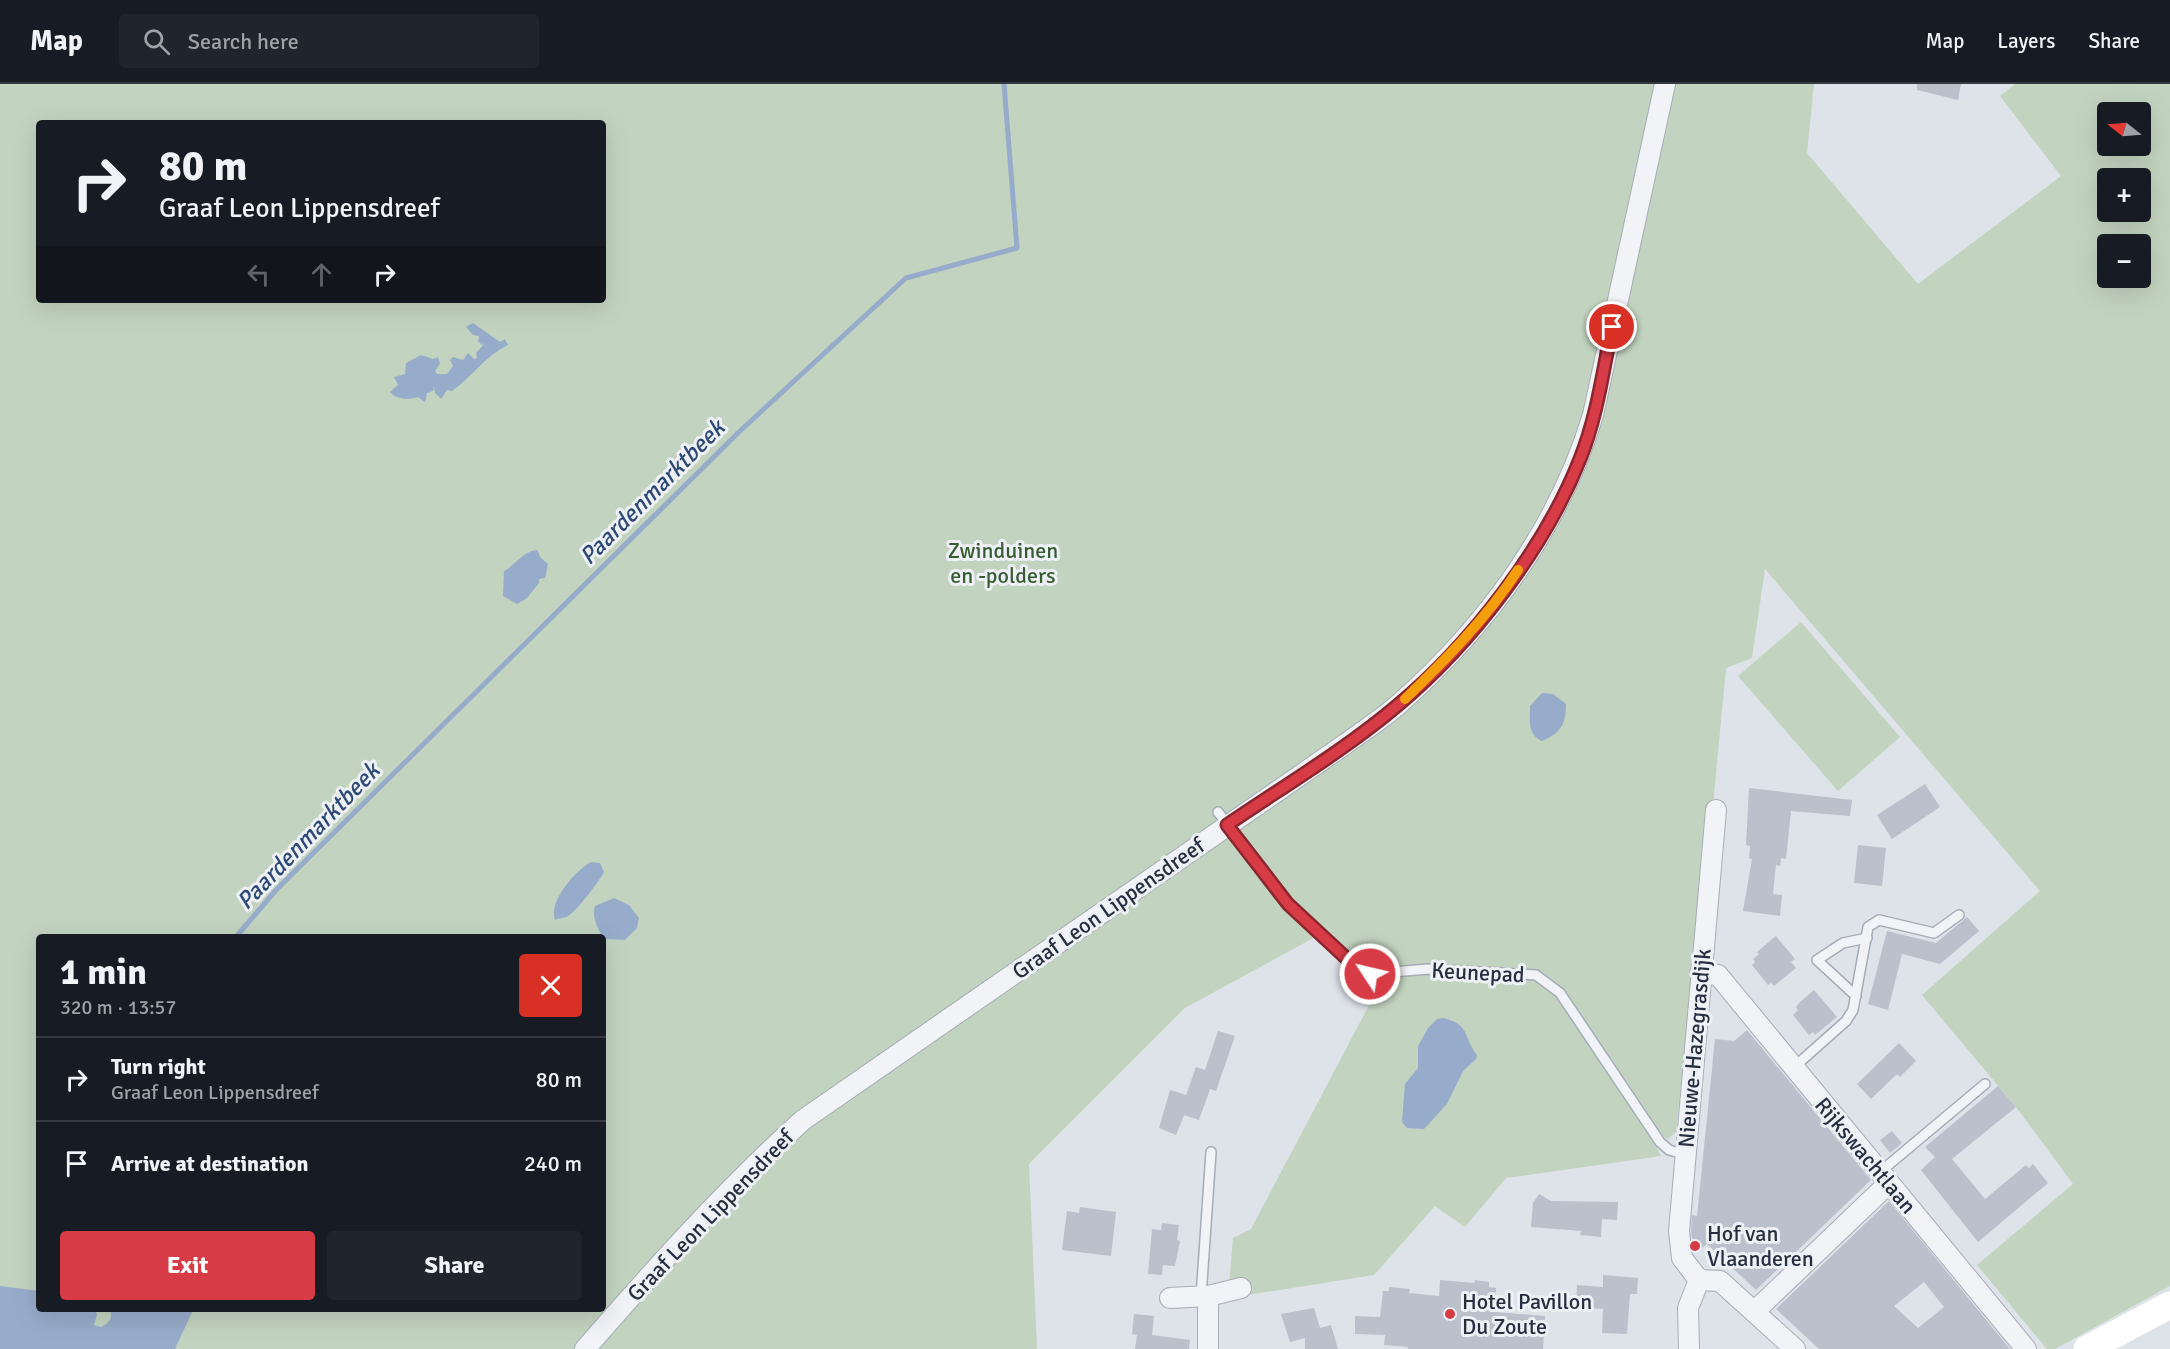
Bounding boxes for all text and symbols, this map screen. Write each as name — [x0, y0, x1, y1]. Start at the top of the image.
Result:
search box — [119, 14, 539, 68]
text: Map — [30, 24, 83, 58]
icon: search — [140, 25, 173, 58]
text: Search here — [188, 28, 299, 55]
text: Map — [1926, 28, 1964, 54]
text: Layers — [1997, 28, 2055, 54]
text: Share — [2088, 28, 2140, 54]
north arrow — [2097, 102, 2151, 156]
map controls — [2097, 102, 2151, 288]
text: 80 m — [159, 141, 248, 192]
icon: right — [60, 144, 138, 222]
button: + — [2097, 168, 2151, 222]
text: Graaf Leon Lippensdreef — [159, 192, 439, 225]
button: − — [2097, 234, 2151, 288]
icon: left — [242, 258, 275, 291]
icon: ahead — [305, 258, 338, 291]
icon: right — [368, 258, 401, 291]
pin — [1586, 301, 1637, 352]
icon: arrive — [1595, 310, 1628, 343]
water label: Paardenmarktbeek — [573, 412, 732, 571]
park label: Zwinduinen en -polders — [948, 537, 1058, 589]
water label: Paardenmarktbeek — [230, 755, 387, 916]
street label: Graaf Leon Lippensdreef — [1007, 831, 1211, 985]
position arrow — [1338, 942, 1402, 1006]
street label: Nieuwe-Hazegrasdijk — [1672, 947, 1717, 1149]
text: 1 min — [60, 950, 147, 995]
button: close — [519, 954, 582, 1017]
street label: Keunepad — [1431, 957, 1525, 988]
text: 320 m · 13:57 — [60, 995, 176, 1020]
text: Turn right — [111, 1053, 206, 1080]
icon: right — [60, 1063, 93, 1096]
text: 80 m — [536, 1066, 582, 1093]
text: Graaf Leon Lippensdreef — [111, 1080, 319, 1105]
street label: Rijkswachtlaan — [1809, 1092, 1922, 1219]
street label: Graaf Leon Lippensdreef — [621, 1123, 801, 1307]
icon: arrive — [60, 1147, 93, 1180]
text: Arrive at destination — [111, 1150, 308, 1177]
text: 240 m — [524, 1150, 582, 1177]
place label: Hof van Vlaanderen — [1707, 1220, 1814, 1272]
button: Exit — [60, 1231, 315, 1300]
button: Share — [327, 1231, 582, 1300]
marker: Hof van Vlaanderen — [1688, 1239, 1702, 1253]
place label: Hotel Pavillon Du Zoute — [1462, 1288, 1592, 1340]
marker: Hotel Pavillon Du Zoute — [1443, 1307, 1457, 1321]

